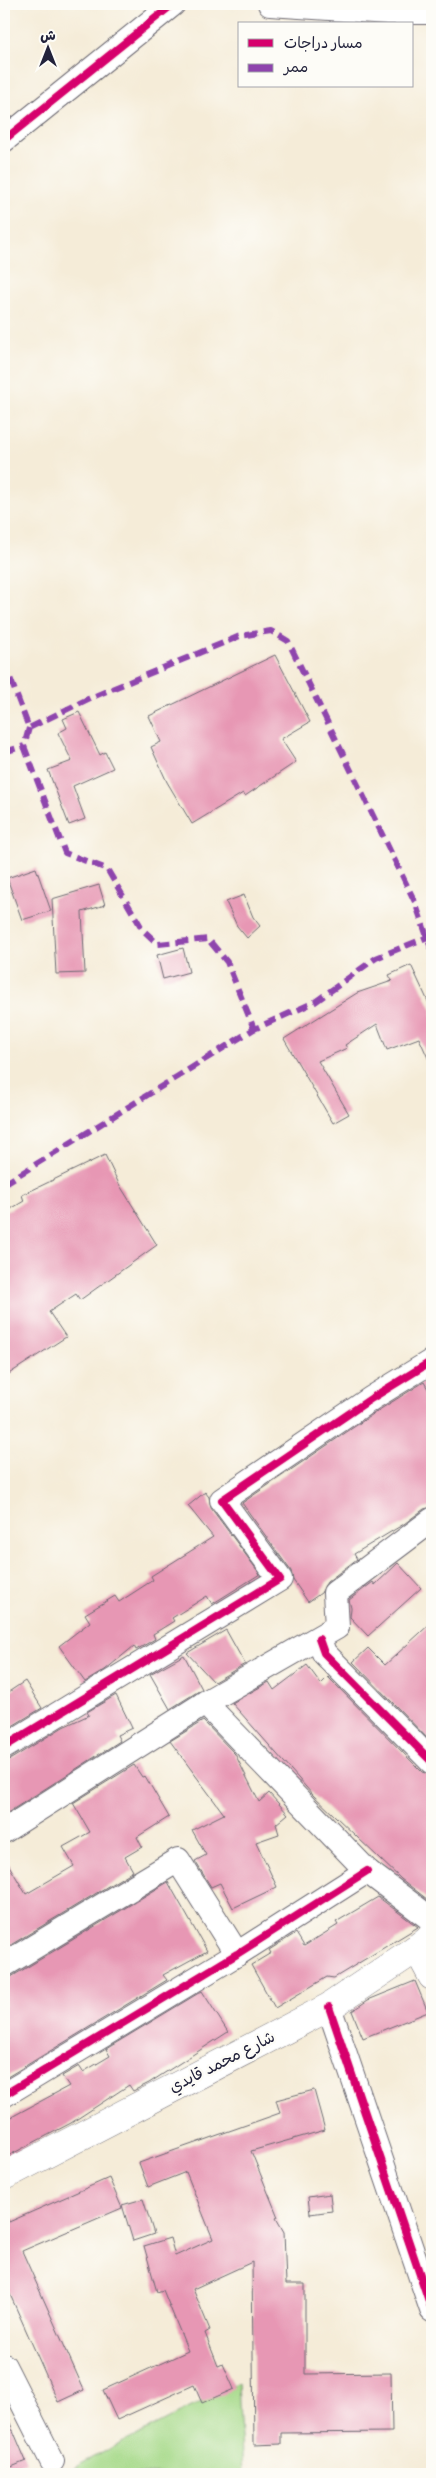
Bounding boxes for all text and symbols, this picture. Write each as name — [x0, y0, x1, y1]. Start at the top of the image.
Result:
north arrow — [22, 22, 72, 72]
legend — [238, 22, 414, 88]
text: ش — [40, 27, 56, 44]
text: مسار دراجات — [284, 34, 363, 53]
text: ممر — [282, 58, 308, 77]
street label: شارع محمد قايدي — [166, 2027, 279, 2098]

